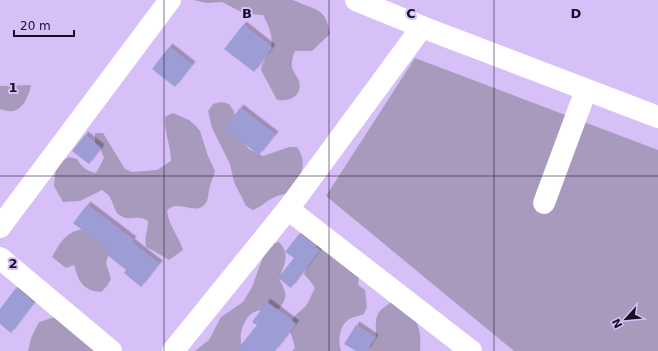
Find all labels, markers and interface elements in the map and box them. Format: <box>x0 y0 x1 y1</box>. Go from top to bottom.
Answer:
text: B <box>242 6 252 21</box>
text: C <box>406 6 416 21</box>
text: D <box>571 6 582 21</box>
scale bar <box>14 12 74 38</box>
text: 20 m <box>20 19 51 33</box>
text: 1 <box>8 80 18 95</box>
text: 2 <box>8 256 18 271</box>
north arrow <box>606 299 646 339</box>
text: N <box>610 316 625 330</box>

